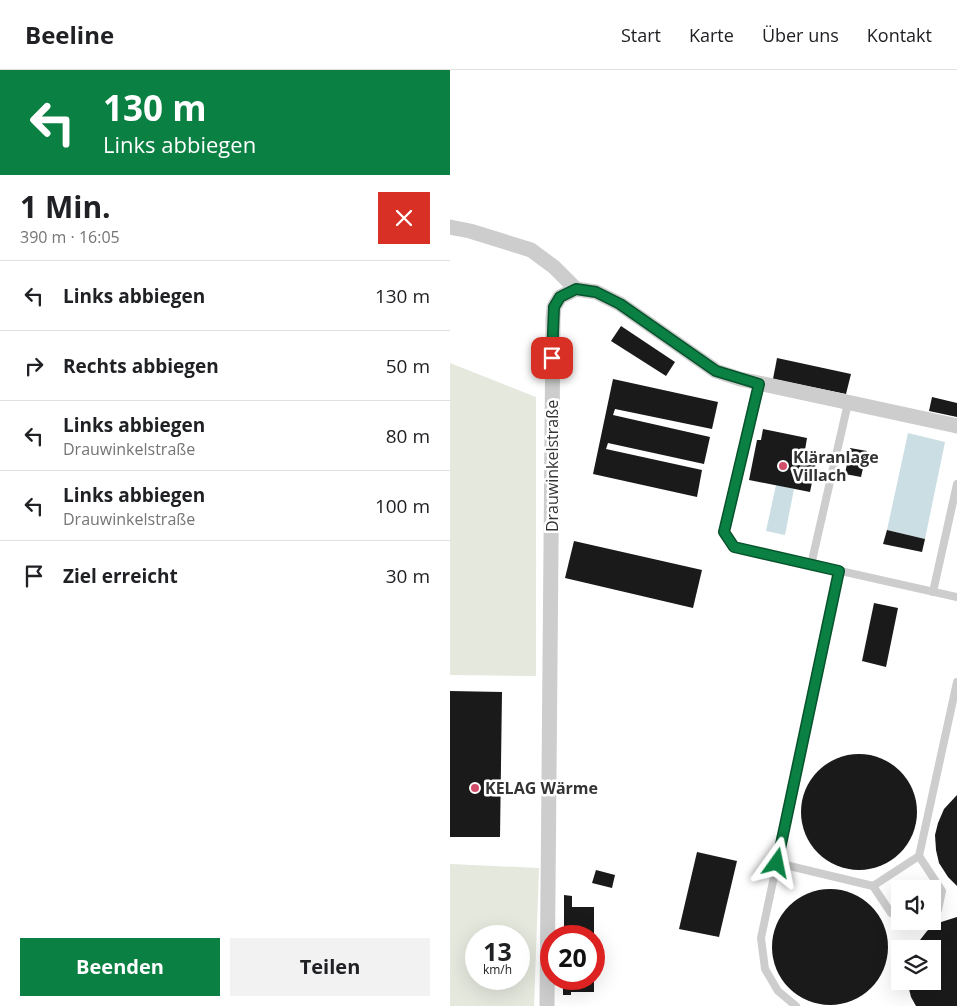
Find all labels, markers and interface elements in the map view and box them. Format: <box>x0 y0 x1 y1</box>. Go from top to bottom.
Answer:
text: Beeline <box>25 18 114 51</box>
text: Start <box>621 23 661 47</box>
text: Karte <box>689 23 734 47</box>
text: Über uns <box>762 23 839 47</box>
text: Kontakt <box>867 23 932 47</box>
text: 130 m <box>103 84 207 131</box>
icon: left <box>20 90 85 155</box>
text: Links abbiegen <box>103 129 256 159</box>
text: 1 Min. <box>20 186 111 227</box>
button: close <box>378 192 430 244</box>
text: 390 m · 16:05 <box>20 226 120 248</box>
icon: left <box>20 282 48 310</box>
text: Links abbiegen <box>63 283 205 309</box>
text: 130 m <box>375 283 430 309</box>
pin <box>531 337 573 379</box>
icon: arrive <box>538 344 566 372</box>
icon: right <box>20 352 48 380</box>
text: Rechts abbiegen <box>63 353 219 379</box>
text: 50 m <box>386 353 430 379</box>
street label: Drauwinkelstraße <box>541 400 563 532</box>
text: Links abbiegen <box>63 412 205 438</box>
icon: left <box>20 422 48 450</box>
text: 80 m <box>386 423 430 449</box>
text: Drauwinkelstraße <box>63 438 195 460</box>
place label: Kläranlage Villach <box>793 446 879 486</box>
marker: Kläranlage Villach <box>777 460 789 472</box>
text: Links abbiegen <box>63 482 205 508</box>
icon: left <box>20 492 48 520</box>
text: 100 m <box>375 493 430 519</box>
text: Drauwinkelstraße <box>63 508 195 530</box>
icon: arrive <box>20 562 48 590</box>
text: Ziel erreicht <box>63 563 178 589</box>
text: 30 m <box>386 563 430 589</box>
place label: KELAG Wärme <box>485 777 598 799</box>
marker: KELAG Wärme <box>469 782 481 794</box>
position arrow <box>750 836 802 888</box>
map controls <box>891 880 941 990</box>
button: sound <box>891 880 941 930</box>
speed limit sign: 20 <box>540 925 605 990</box>
text: 13 <box>483 934 512 968</box>
button: Beenden <box>20 938 220 996</box>
button: Teilen <box>230 938 430 996</box>
button: layers <box>891 940 941 990</box>
text: km/h <box>483 961 512 978</box>

